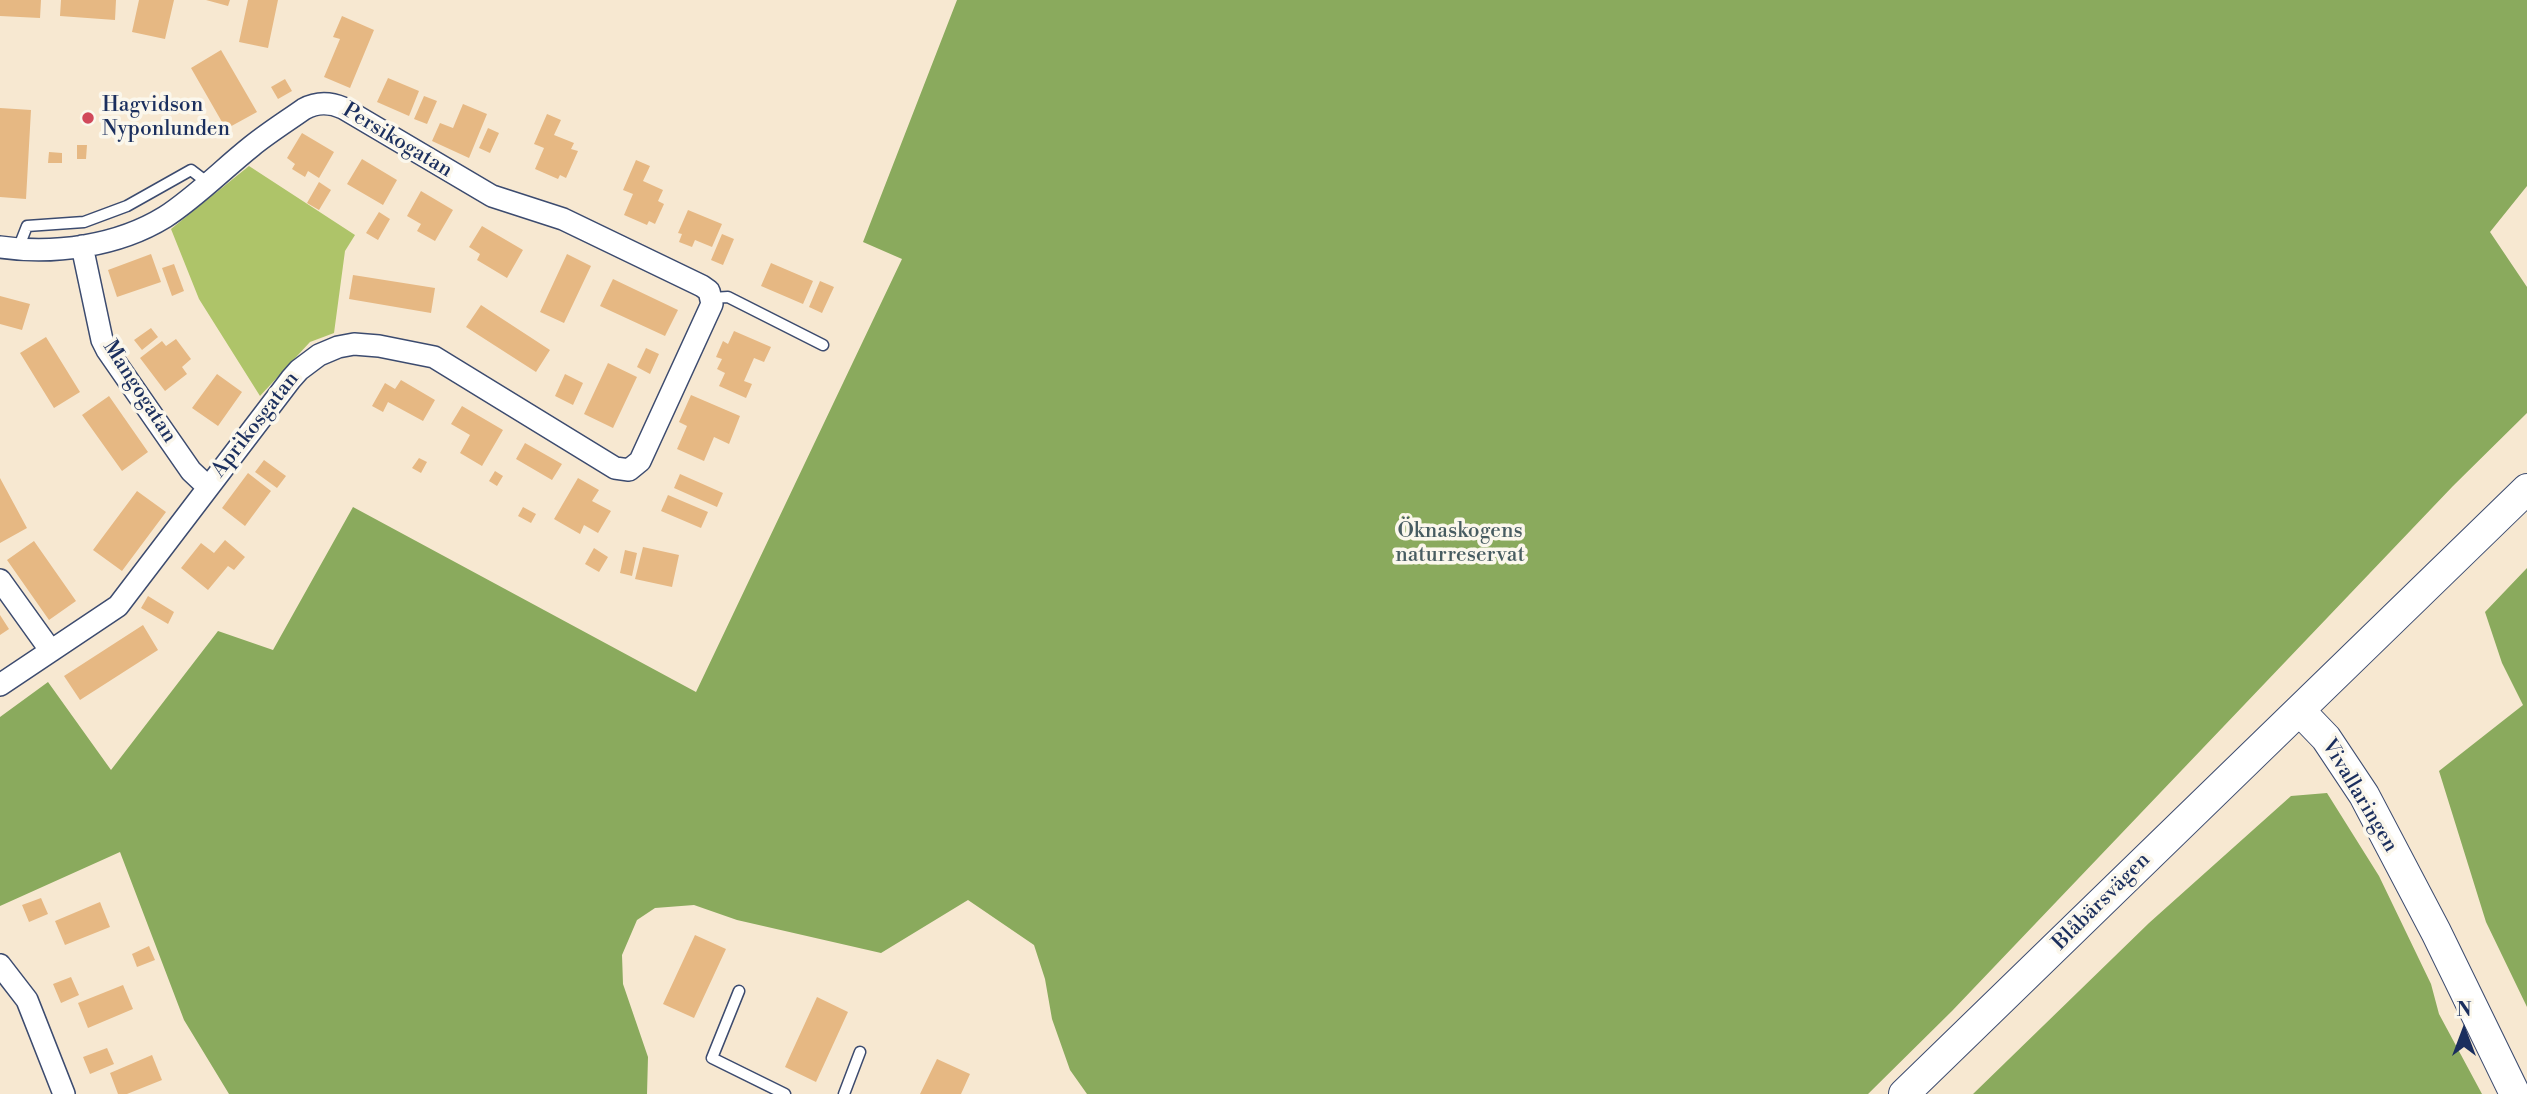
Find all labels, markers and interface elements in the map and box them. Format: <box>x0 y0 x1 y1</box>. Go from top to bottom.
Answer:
place label: Hagvidson Nyponlunden <box>102 93 230 143</box>
street label: Persikogatan <box>337 98 457 184</box>
marker: Hagvidson Nyponlunden <box>80 110 96 126</box>
street label: Mangogatan <box>97 336 181 448</box>
street label: Aprikosgatan <box>207 367 305 483</box>
park label: Öknaskogens naturreservat <box>1395 519 1525 569</box>
street label: Vivallaringen <box>2315 735 2403 857</box>
street label: Blåbärsvägen <box>2048 848 2156 956</box>
north arrow <box>2429 996 2499 1066</box>
text: N <box>2456 998 2472 1022</box>

